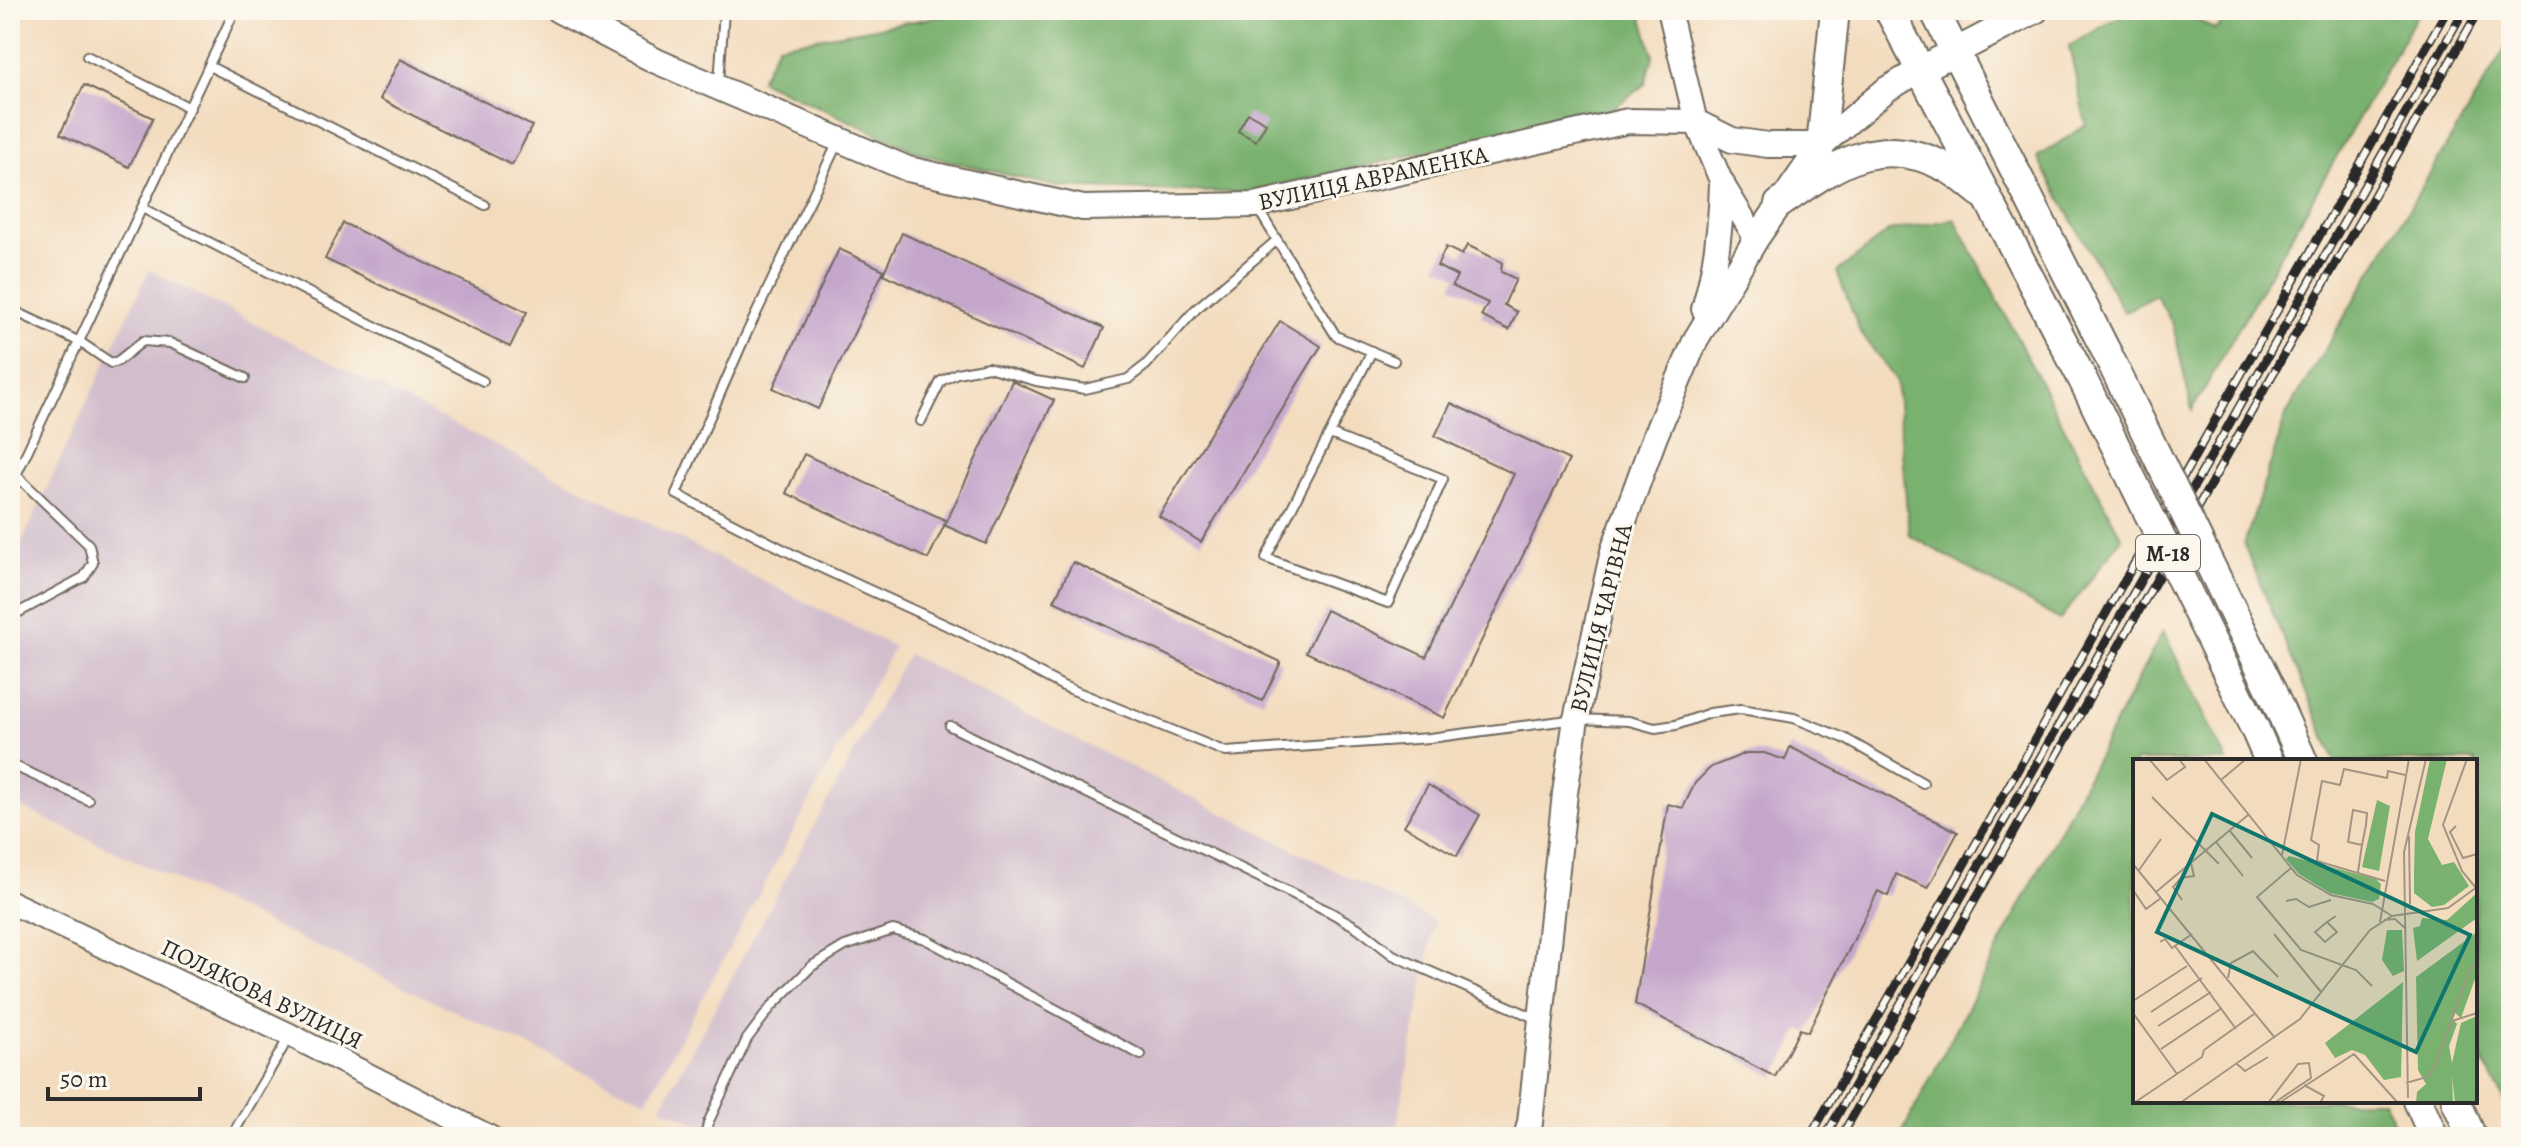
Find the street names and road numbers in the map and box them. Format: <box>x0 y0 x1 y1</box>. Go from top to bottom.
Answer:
street label: ВУЛИЦЯ АВРАМЕНКА <box>1255 138 1492 218</box>
street label: ВУЛИЦЯ ЧАРІВНА <box>1562 519 1640 716</box>
road number: М-18 <box>2136 535 2200 571</box>
street label: ПОЛЯКОВА ВУЛИЦЯ <box>156 931 368 1057</box>

